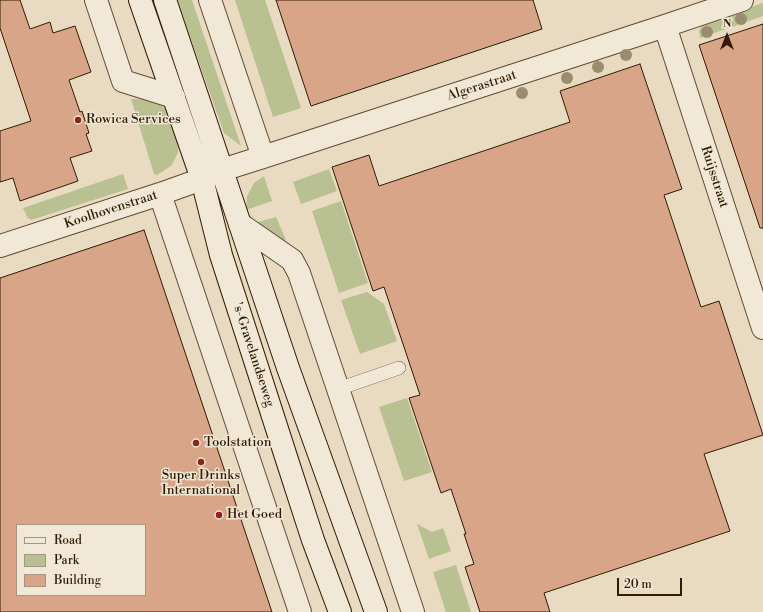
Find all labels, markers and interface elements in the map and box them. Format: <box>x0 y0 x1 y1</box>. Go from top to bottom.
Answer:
north arrow <box>707 16 747 56</box>
text: N <box>723 17 731 31</box>
street label: Algerastraat <box>445 67 519 105</box>
place label: Rowica Services <box>86 112 181 128</box>
marker: Rowica Services <box>73 115 83 125</box>
street label: Ruijsstraat <box>697 144 731 210</box>
street label: Koolhovenstraat <box>62 188 160 232</box>
street label: 's-Gravelandseweg <box>229 301 277 409</box>
place label: Toolstation <box>204 435 272 451</box>
marker: Toolstation <box>191 438 201 448</box>
marker: Super Drinks International <box>196 457 206 467</box>
place label: Super Drinks International <box>162 468 240 499</box>
place label: Het Goed <box>227 507 282 523</box>
marker: Het Goed <box>214 510 224 520</box>
legend <box>16 524 146 596</box>
text: Road <box>54 533 82 548</box>
text: Park <box>54 553 79 568</box>
scale bar <box>619 570 684 596</box>
text: Building <box>54 573 101 588</box>
text: 20 m <box>624 577 652 592</box>

